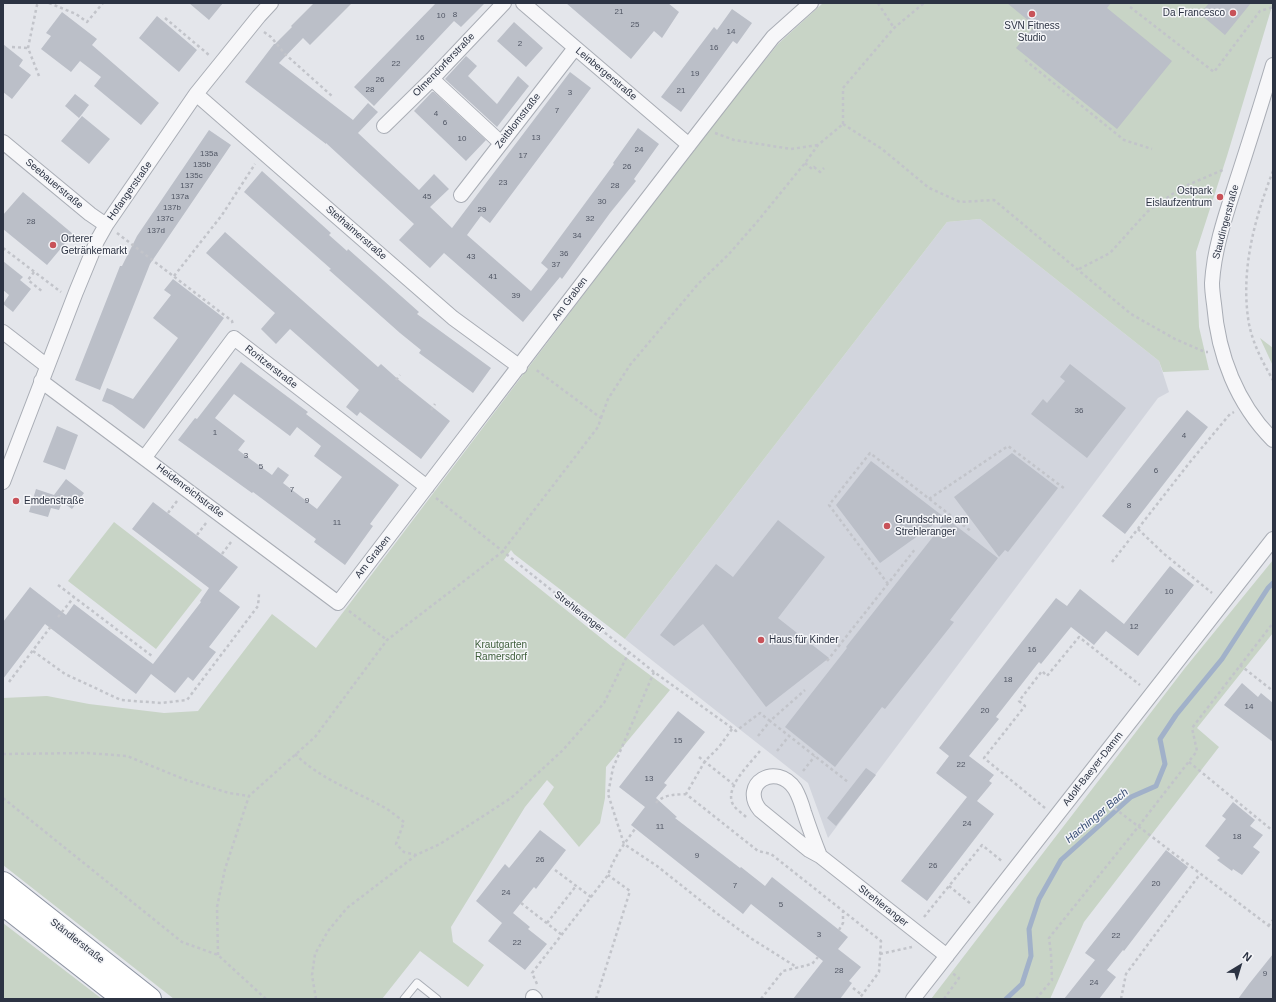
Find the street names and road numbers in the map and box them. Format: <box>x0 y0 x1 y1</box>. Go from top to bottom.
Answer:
street label: Olmendorferstraße <box>411 31 477 99</box>
street label: Leinbergerstraße <box>573 45 639 103</box>
street label: Zeitblomstraße <box>493 91 543 151</box>
street label: Seebauerstraße <box>23 156 85 212</box>
street label: Hofangerstraße <box>105 159 155 223</box>
street label: Staudingerstraße <box>1210 183 1242 261</box>
street label: Stethaimerstraße <box>323 203 389 263</box>
street label: Am Graben <box>550 275 590 323</box>
street label: Roritzerstraße <box>242 343 300 391</box>
street label: Heidenreichstraße <box>154 462 226 520</box>
street label: Am Graben <box>353 533 393 581</box>
street label: Strehleranger <box>551 589 607 635</box>
street label: Adolf-Baeyer-Damm <box>1060 730 1126 808</box>
street label: Strehleranger <box>855 883 911 929</box>
street label: Ständlerstraße <box>47 916 107 966</box>

